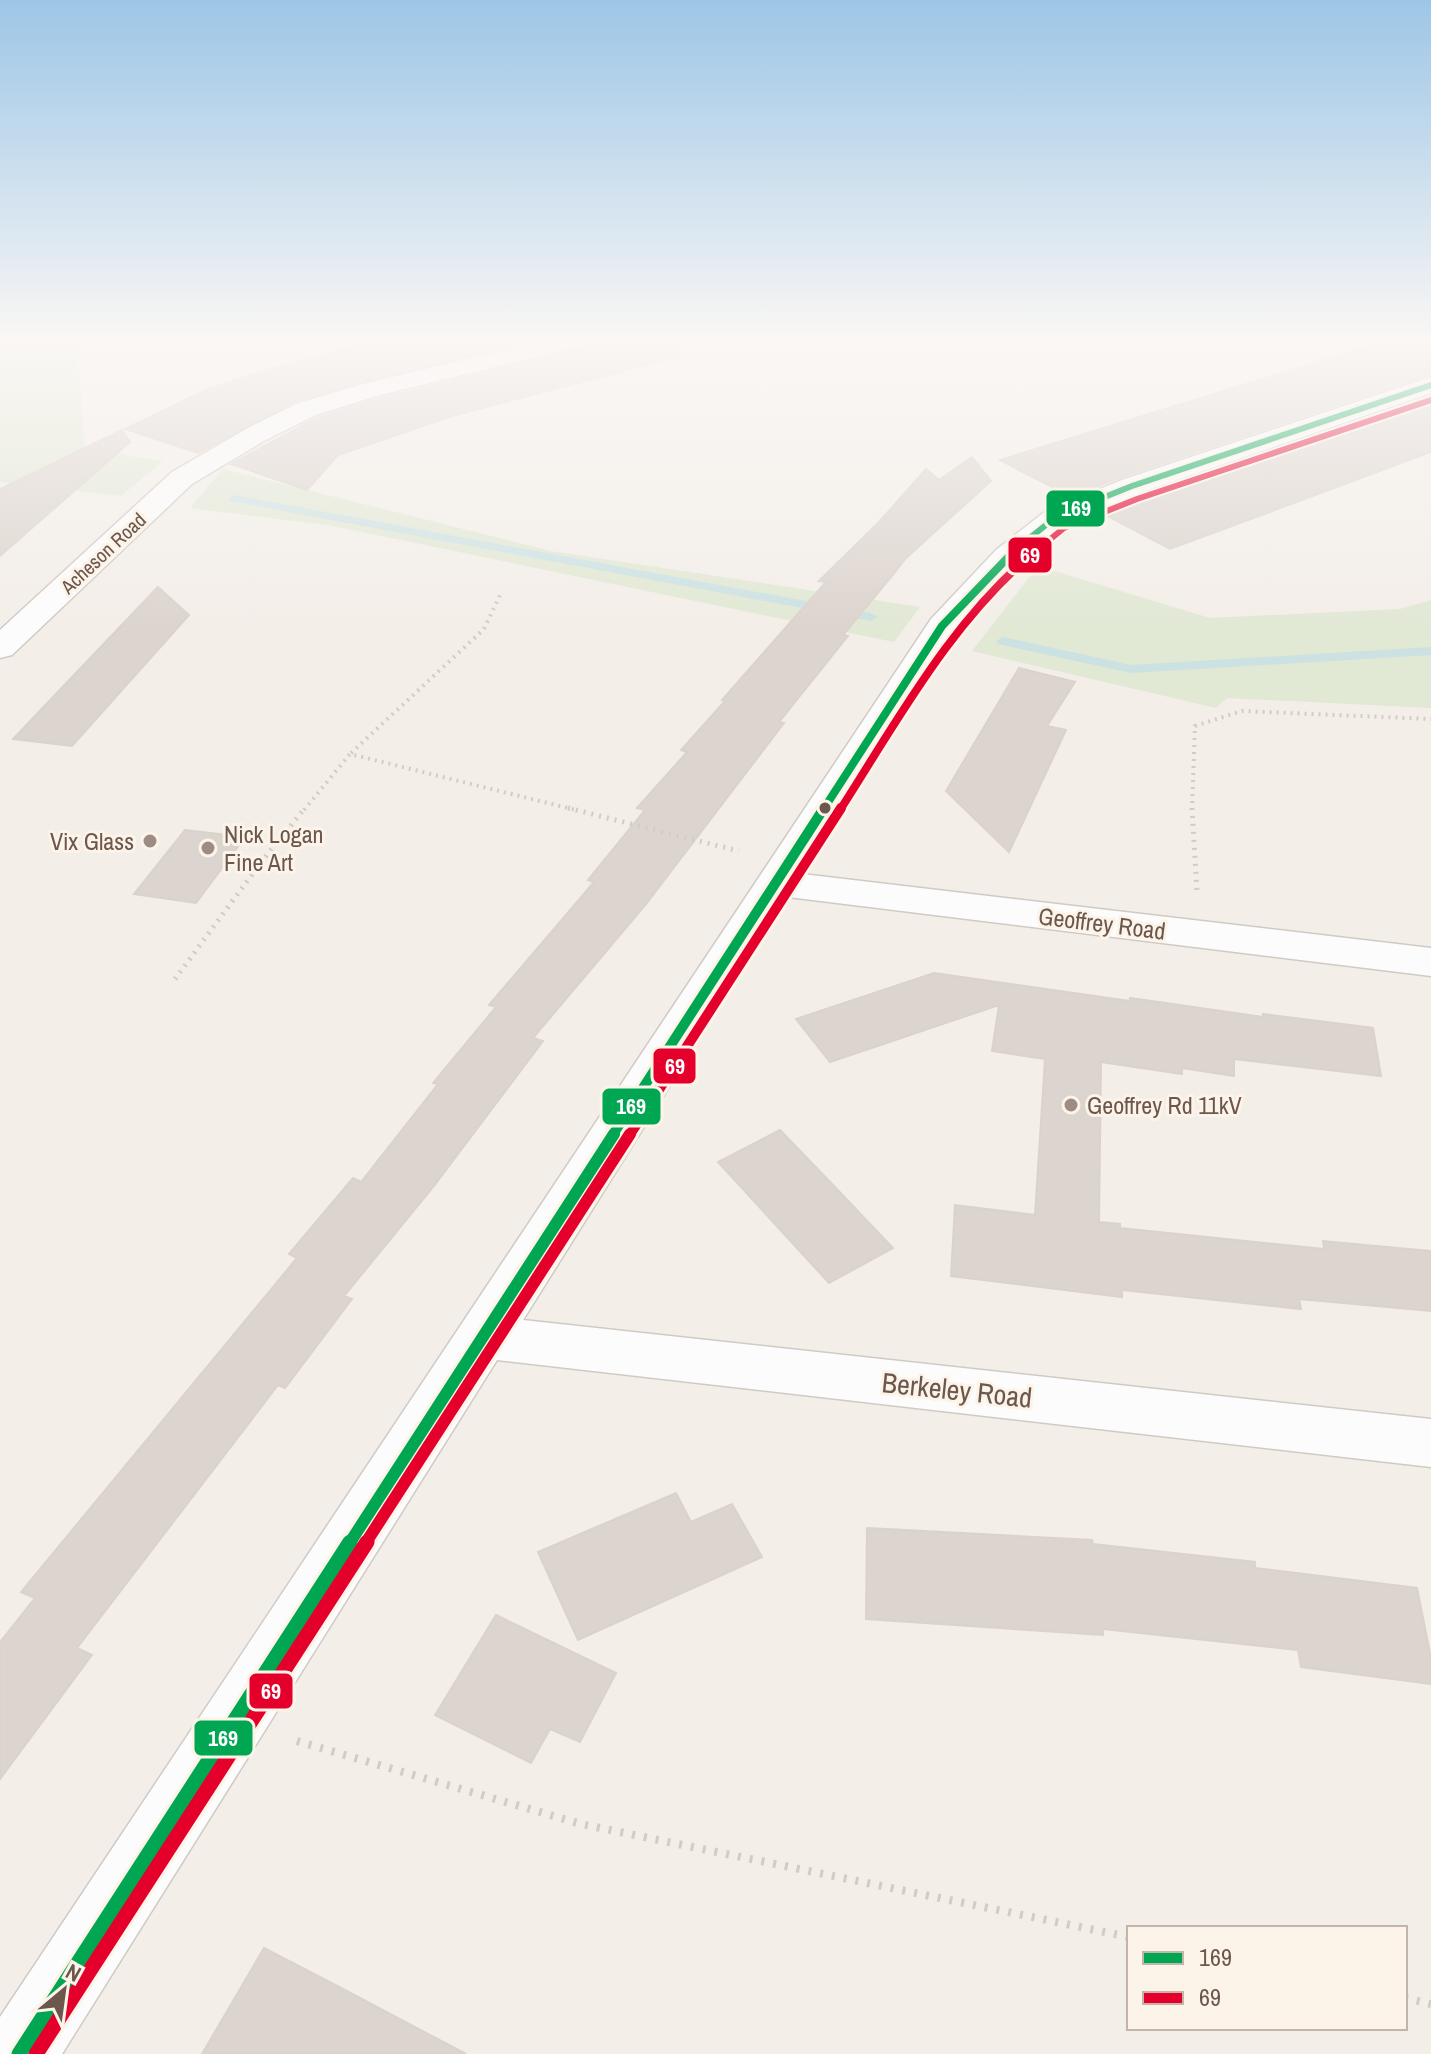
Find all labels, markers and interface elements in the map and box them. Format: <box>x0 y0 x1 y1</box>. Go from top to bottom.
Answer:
line badge: 169 <box>1045 489 1106 528</box>
text: 169 <box>1061 493 1091 523</box>
street label: Acheson Road <box>54 506 152 600</box>
line badge: 69 <box>1007 536 1053 574</box>
text: 69 <box>1020 540 1040 570</box>
unlabelled marker <box>817 800 833 816</box>
place label: Nick Logan Fine Art <box>224 818 324 878</box>
place label: Vix Glass <box>50 825 134 857</box>
marker: Vix Glass <box>141 832 159 850</box>
marker: Nick Logan Fine Art <box>199 839 217 857</box>
street label: Geoffrey Road <box>1037 899 1167 947</box>
line badge: 69 <box>652 1047 697 1085</box>
text: 69 <box>665 1051 685 1081</box>
line badge: 169 <box>601 1087 662 1126</box>
place label: Geoffrey Rd 11kV <box>1087 1089 1242 1121</box>
text: 169 <box>616 1091 646 1121</box>
marker: Geoffrey Rd 11kV <box>1062 1096 1080 1114</box>
street label: Berkeley Road <box>880 1363 1034 1417</box>
line badge: 69 <box>248 1672 294 1710</box>
text: 69 <box>261 1676 281 1706</box>
line badge: 169 <box>193 1719 254 1757</box>
text: 169 <box>208 1723 238 1753</box>
legend <box>1127 1926 1407 2030</box>
text: 169 <box>1199 1941 1232 1973</box>
north arrow <box>24 1950 104 2030</box>
text: N <box>61 1956 87 1989</box>
text: 69 <box>1199 1981 1221 2013</box>

